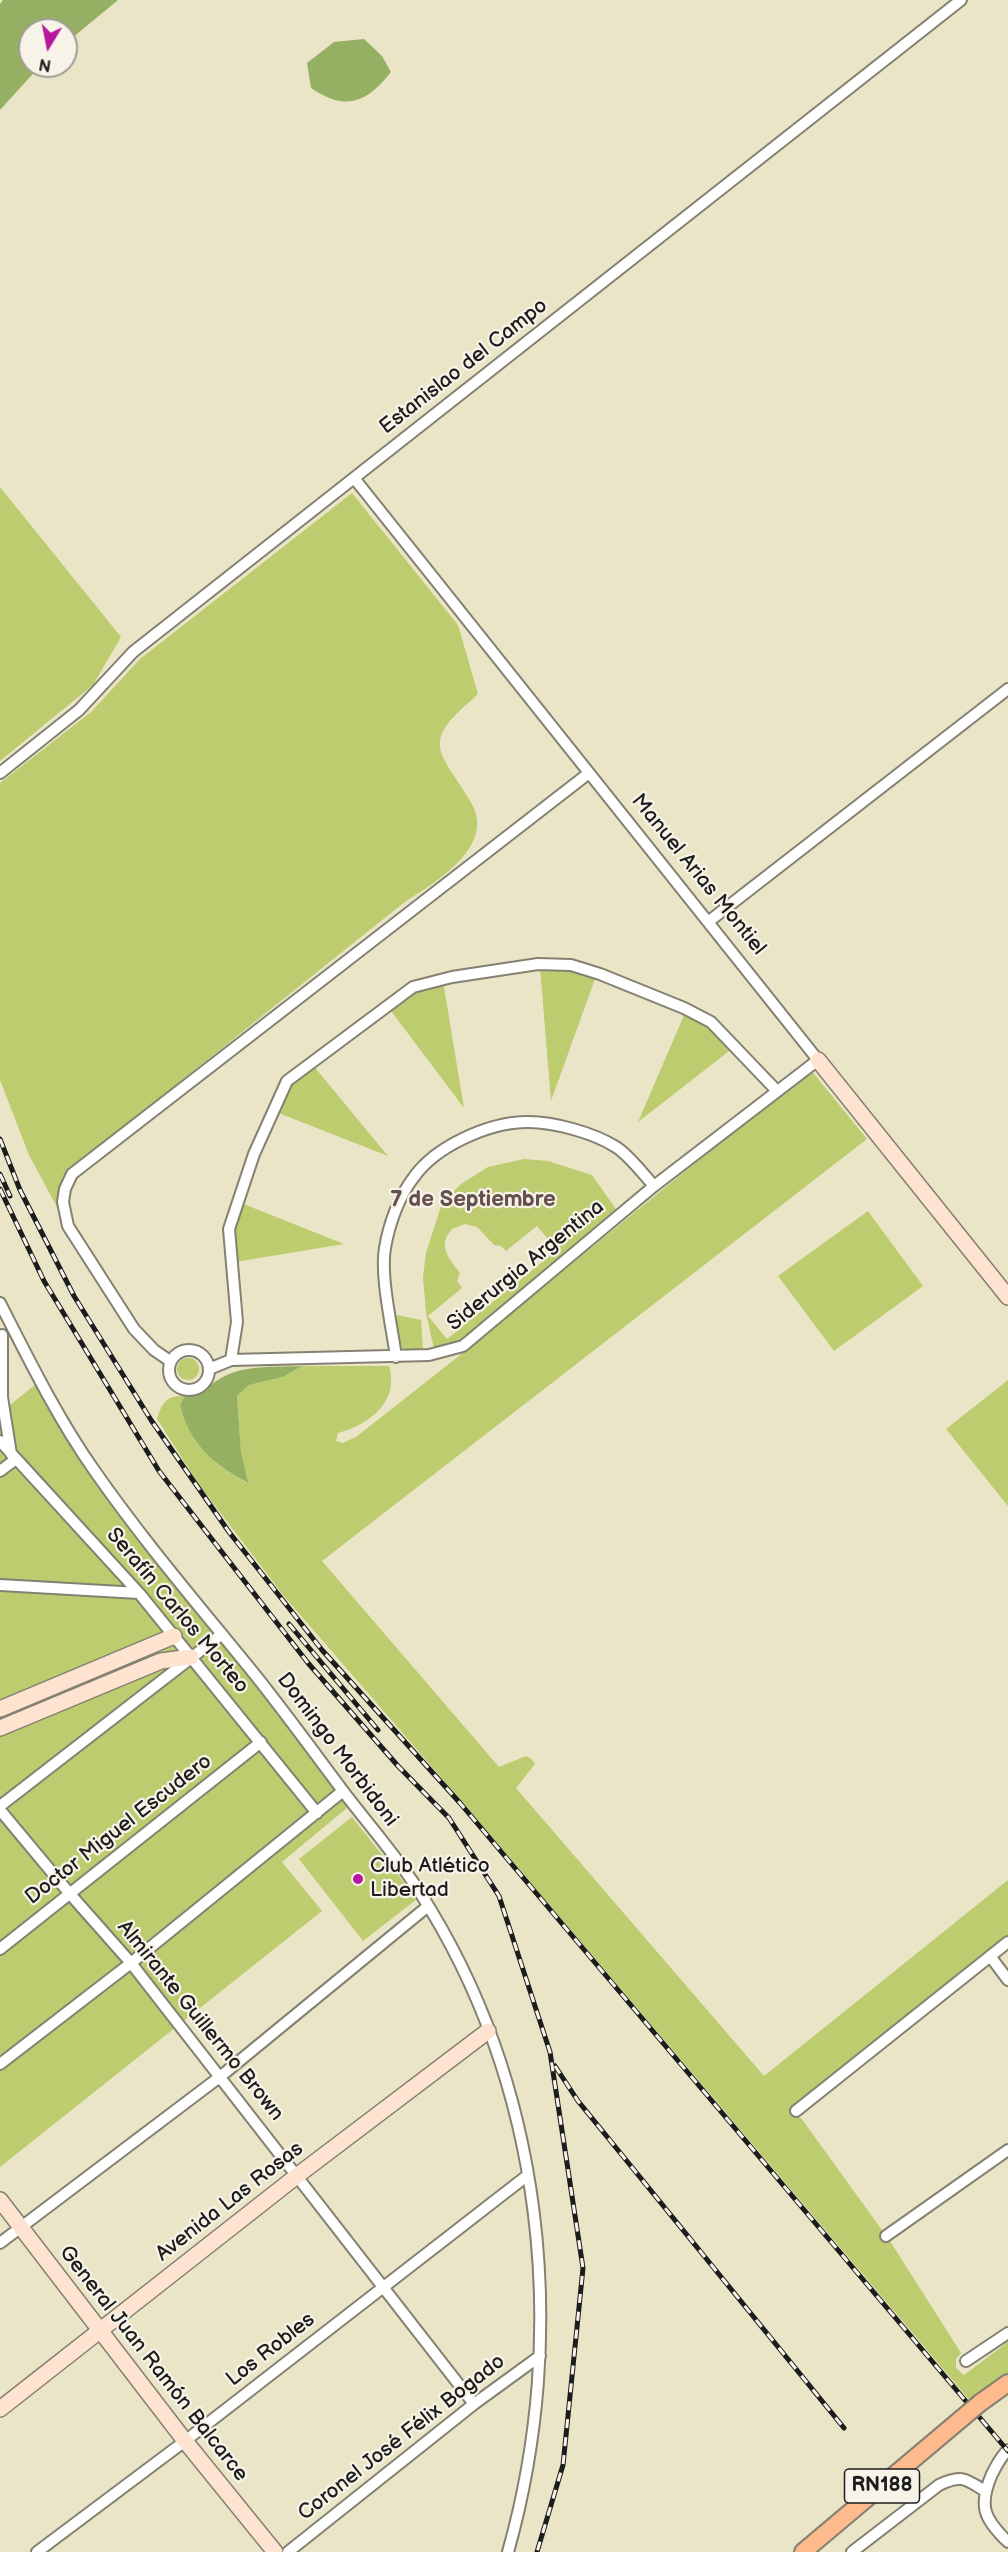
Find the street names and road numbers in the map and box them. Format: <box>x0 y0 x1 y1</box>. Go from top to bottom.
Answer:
street label: Estanislao del Campo <box>375 294 553 440</box>
street label: Manuel Arias Montiel <box>625 789 771 961</box>
street label: Siderurgia Argentina <box>442 1195 610 1337</box>
street label: Serafín Carlos Morteo <box>100 1523 254 1699</box>
street label: Domingo Morbidoni <box>271 1668 403 1832</box>
street label: Doctor Miguel Escudero <box>21 1749 217 1911</box>
street label: Almirante Guillermo Brown <box>111 1916 289 2126</box>
street label: Avenida Las Rosas <box>151 2137 309 2267</box>
street label: General Juan Ramón Balcarce <box>53 2241 253 2487</box>
street label: Los Robles <box>222 2308 320 2392</box>
street label: Coronel José Félix Bogado <box>293 2349 511 2527</box>
road number: RN188 <box>844 2469 920 2503</box>

